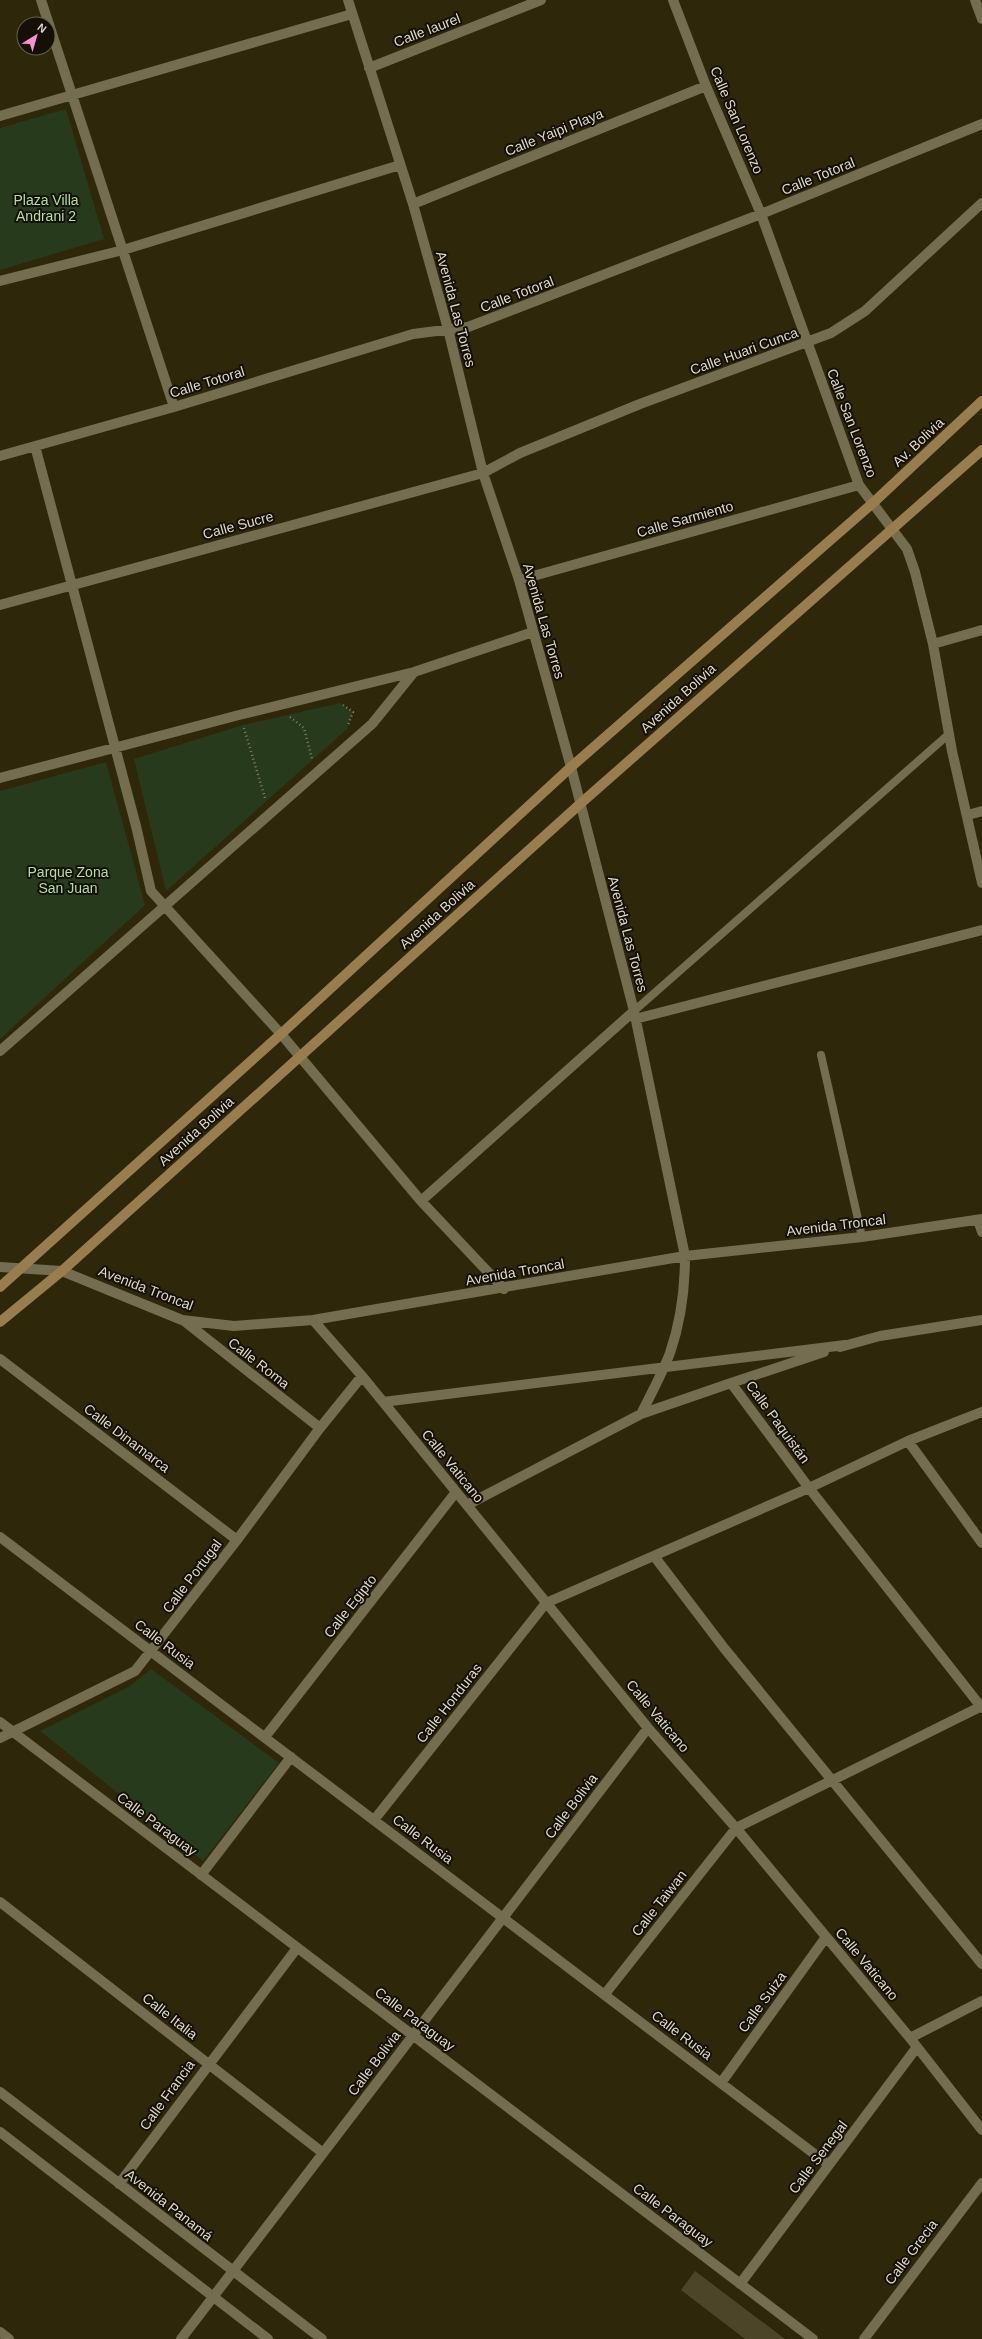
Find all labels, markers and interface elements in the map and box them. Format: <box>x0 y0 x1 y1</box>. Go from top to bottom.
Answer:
street label: Calle laurel <box>391 10 463 50</box>
north arrow <box>16 16 56 56</box>
text: N <box>35 21 49 35</box>
street label: Calle San Lorenzo <box>707 64 767 176</box>
street label: Calle Yaipi Playa <box>503 105 606 159</box>
street label: Calle Totoral <box>779 154 857 198</box>
park label: Plaza Villa Andrani 2 <box>13 192 79 224</box>
street label: Avenida Las Torres <box>433 249 479 369</box>
street label: Calle Totoral <box>478 273 556 315</box>
street label: Calle Huari Cunca <box>688 324 800 378</box>
street label: Calle Totoral <box>168 363 246 401</box>
street label: Calle San Lorenzo <box>824 366 880 480</box>
street label: Av. Bolivia <box>889 414 947 470</box>
street label: Calle Sarmiento <box>635 498 735 540</box>
street label: Calle Sucre <box>201 508 275 542</box>
street label: Avenida Las Torres <box>520 561 568 681</box>
street label: Avenida Bolivia <box>637 660 719 736</box>
park label: Parque Zona San Juan <box>28 864 109 896</box>
street label: Avenida Las Torres <box>605 874 651 994</box>
street label: Avenida Bolivia <box>396 876 478 952</box>
street label: Avenida Bolivia <box>155 1093 237 1169</box>
street label: Avenida Troncal <box>785 1211 887 1239</box>
street label: Avenida Troncal <box>464 1255 566 1289</box>
street label: Avenida Troncal <box>96 1263 196 1313</box>
street label: Calle Roma <box>225 1334 293 1392</box>
street label: Calle Paquistán <box>743 1378 813 1466</box>
street label: Calle Dinamarca <box>81 1400 173 1476</box>
street label: Calle Vaticano <box>419 1426 487 1506</box>
street label: Calle Portugal <box>159 1536 225 1616</box>
street label: Calle Egipto <box>320 1571 380 1641</box>
street label: Calle Rusia <box>132 1616 199 1672</box>
street label: Calle Honduras <box>413 1660 485 1746</box>
street label: Calle Vaticano <box>623 1677 693 1755</box>
street label: Calle Bolivia <box>541 1770 601 1842</box>
street label: Calle Paraguay <box>114 1789 200 1859</box>
street label: Calle Rusia <box>390 1811 457 1867</box>
street label: Calle Taiwan <box>628 1867 690 1939</box>
street label: Calle Vaticano <box>832 1925 902 2003</box>
street label: Calle Suiza <box>735 1968 789 2035</box>
street label: Calle Paraguay <box>372 1984 458 2054</box>
street label: Calle Italia <box>139 1990 201 2043</box>
street label: Calle Rusia <box>649 2007 716 2063</box>
street label: Calle Bolivia <box>344 2027 404 2099</box>
street label: Calle Francia <box>136 2057 198 2133</box>
street label: Calle Senegal <box>785 2117 851 2197</box>
street label: Avenida Panamá <box>122 2166 216 2244</box>
street label: Calle Paraguay <box>630 2180 716 2250</box>
street label: Calle Grecia <box>881 2216 941 2288</box>

